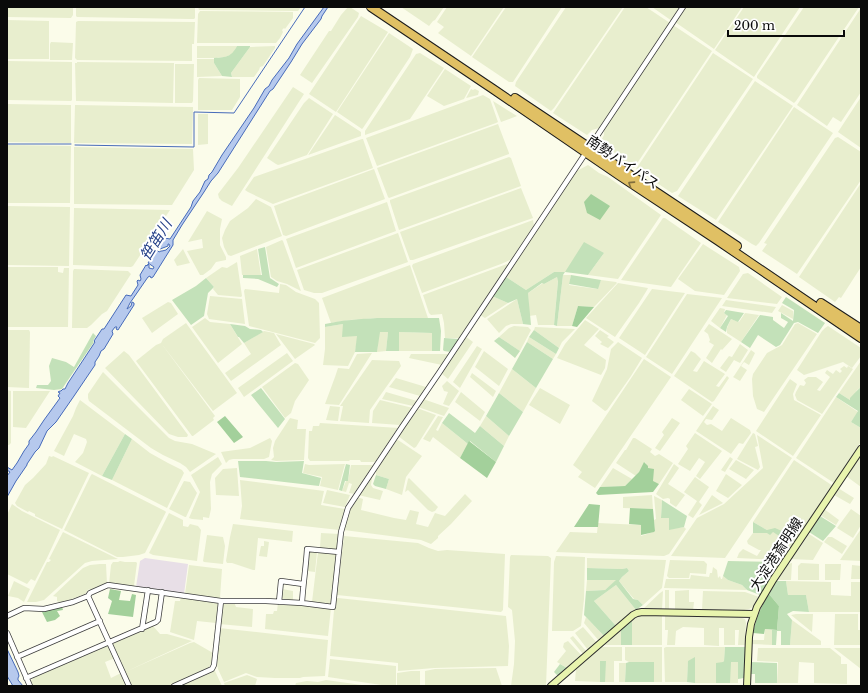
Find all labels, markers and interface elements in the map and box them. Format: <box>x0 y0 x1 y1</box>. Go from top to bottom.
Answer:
scale bar <box>728 12 844 38</box>
text: 200 m <box>734 18 775 33</box>
street label: 南勢バイパス <box>583 131 663 193</box>
one-way arrow <box>628 181 635 189</box>
water label: 笹笛川 <box>136 214 177 264</box>
street label: 大淀港斎明線 <box>746 514 806 594</box>

